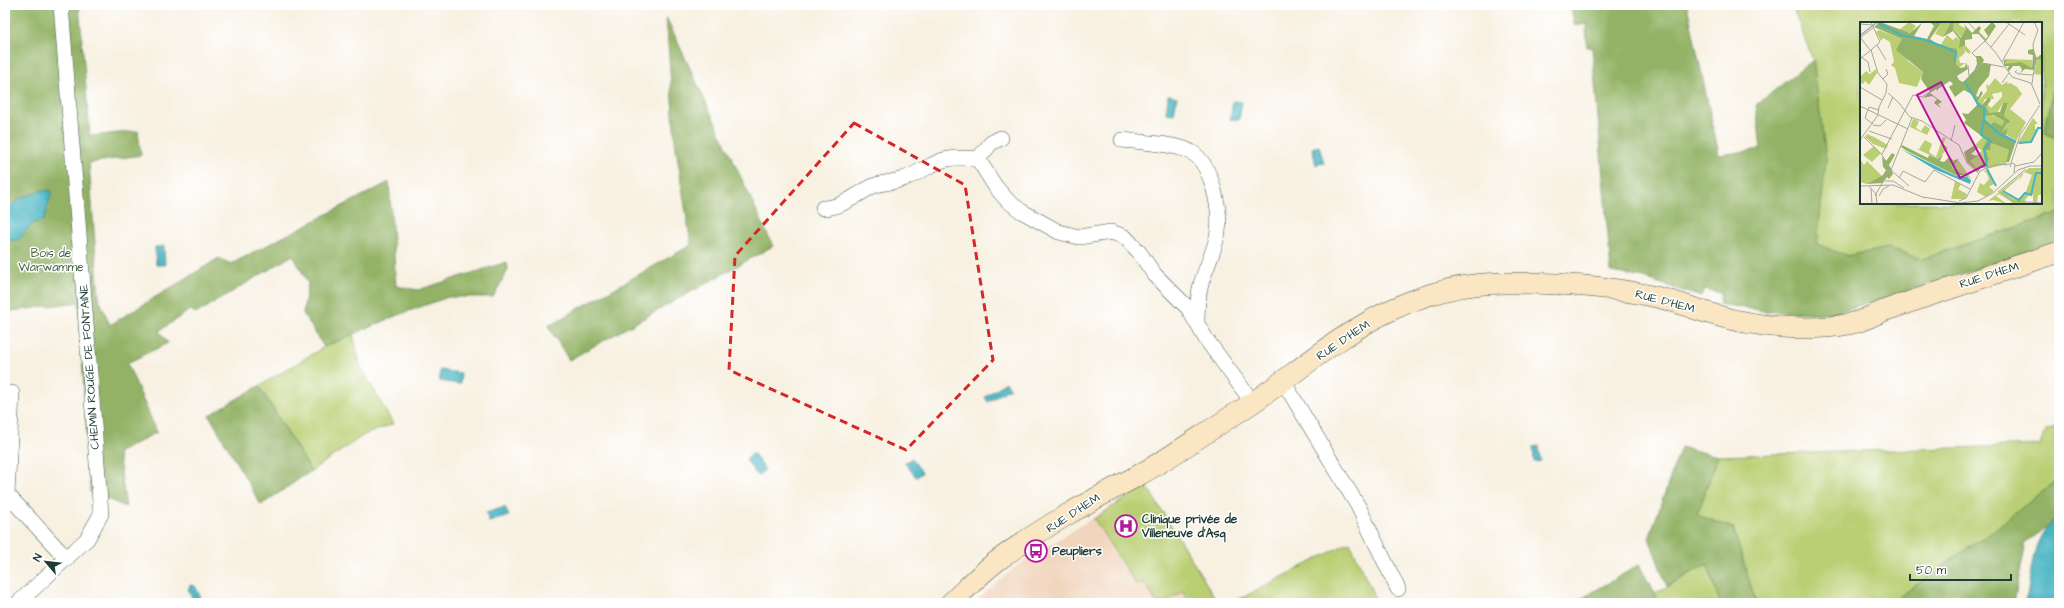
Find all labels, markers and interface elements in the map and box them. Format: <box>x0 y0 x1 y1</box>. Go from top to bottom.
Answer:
inset map <box>1860 22 2042 204</box>
park label: Bois de Warwamme <box>19 245 84 276</box>
street label: RUE D'HEM <box>1957 258 2021 293</box>
street label: CHEMIN ROUGE DE FONTAINE <box>75 284 104 450</box>
street label: RUE D'HEM <box>1633 285 1697 318</box>
street label: RUE D'HEM <box>1313 316 1373 365</box>
street label: RUE D'HEM <box>1043 490 1104 537</box>
place label: Clinique privée de Villeneuve d'Asq <box>1141 511 1238 543</box>
hospital icon: Clinique privée de Villeneuve d'Asq <box>1113 513 1139 539</box>
bus stop icon: Peupliers <box>1023 538 1049 564</box>
north arrow <box>26 542 66 582</box>
place label: Peupliers <box>1052 543 1102 561</box>
text: N <box>29 551 46 564</box>
scale bar <box>1910 556 2011 582</box>
text: 50 m <box>1916 562 1947 579</box>

